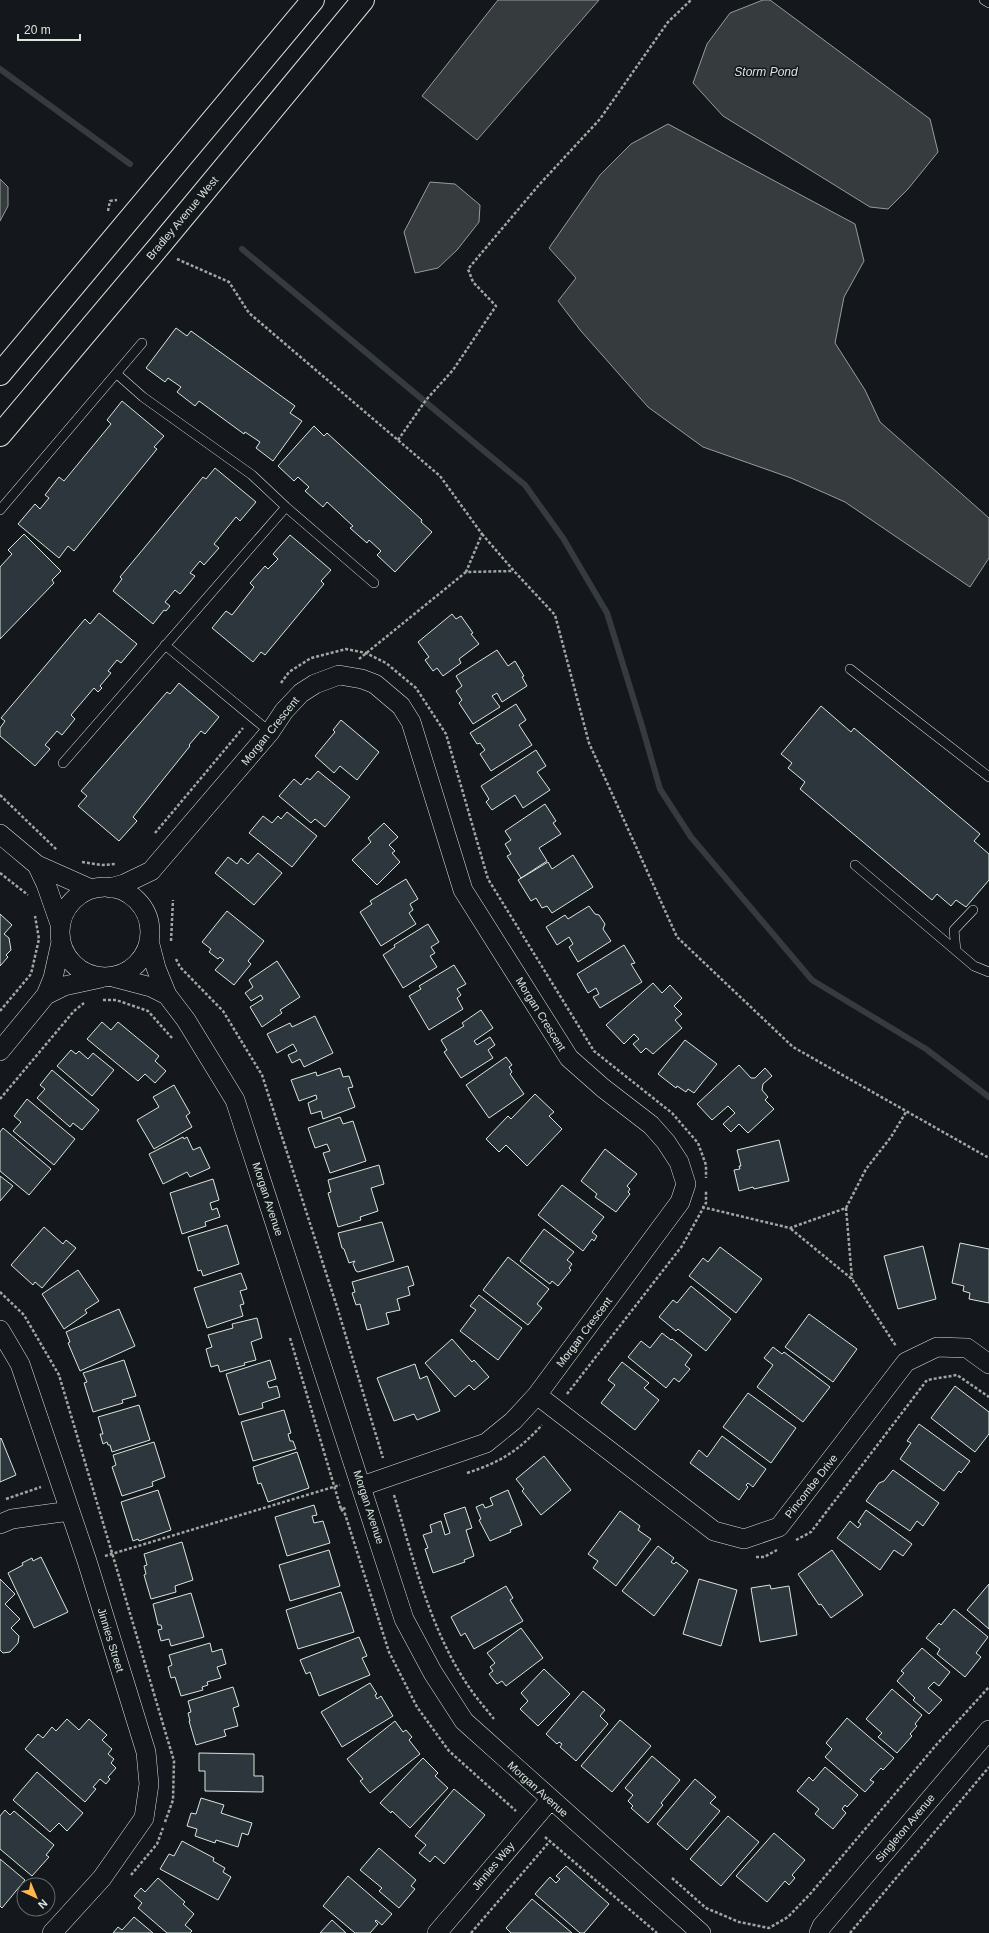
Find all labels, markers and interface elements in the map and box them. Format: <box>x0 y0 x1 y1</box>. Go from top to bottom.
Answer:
scale bar <box>18 16 80 42</box>
text: 20 m <box>24 23 51 37</box>
water label: Storm Pond <box>734 65 798 79</box>
street label: Bradley Avenue West <box>144 174 220 262</box>
street label: Morgan Crescent <box>239 694 301 768</box>
street label: Morgan Crescent <box>514 975 568 1053</box>
street label: Morgan Avenue <box>250 1161 286 1237</box>
street label: Morgan Crescent <box>554 1295 614 1369</box>
street label: Pincombe Drive <box>782 1452 840 1520</box>
street label: Morgan Avenue <box>351 1469 387 1545</box>
street label: Jinnies Street <box>96 1606 126 1674</box>
street label: Morgan Avenue <box>505 1759 571 1819</box>
street label: Singleton Avenue <box>873 1791 937 1865</box>
street label: Jinnies Way <box>469 1839 517 1892</box>
north arrow <box>16 1877 56 1917</box>
text: N <box>36 1897 50 1911</box>

